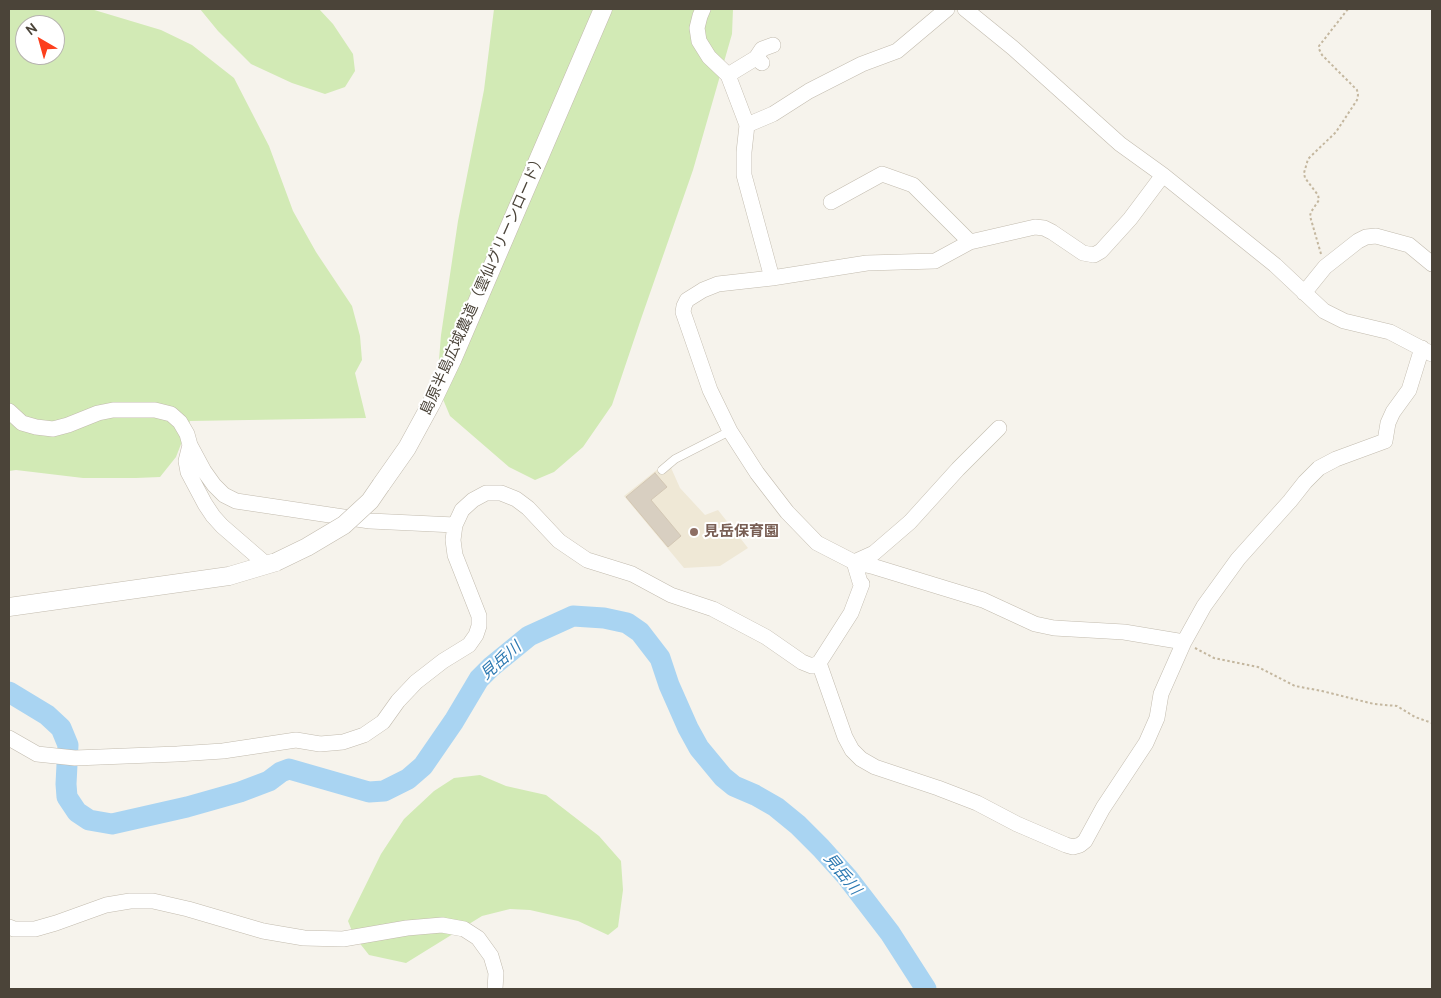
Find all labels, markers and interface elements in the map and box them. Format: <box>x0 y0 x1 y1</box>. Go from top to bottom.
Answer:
north arrow <box>15 15 65 65</box>
text: N <box>22 19 41 39</box>
street label: 島原半島広域農道（雲仙グリーンロード） <box>417 150 549 418</box>
place label: 見岳保育園 <box>704 523 779 541</box>
marker: 見岳保育園 <box>688 526 700 538</box>
water label: 見岳川 <box>477 638 525 684</box>
water label: 見岳川 <box>819 849 865 899</box>

